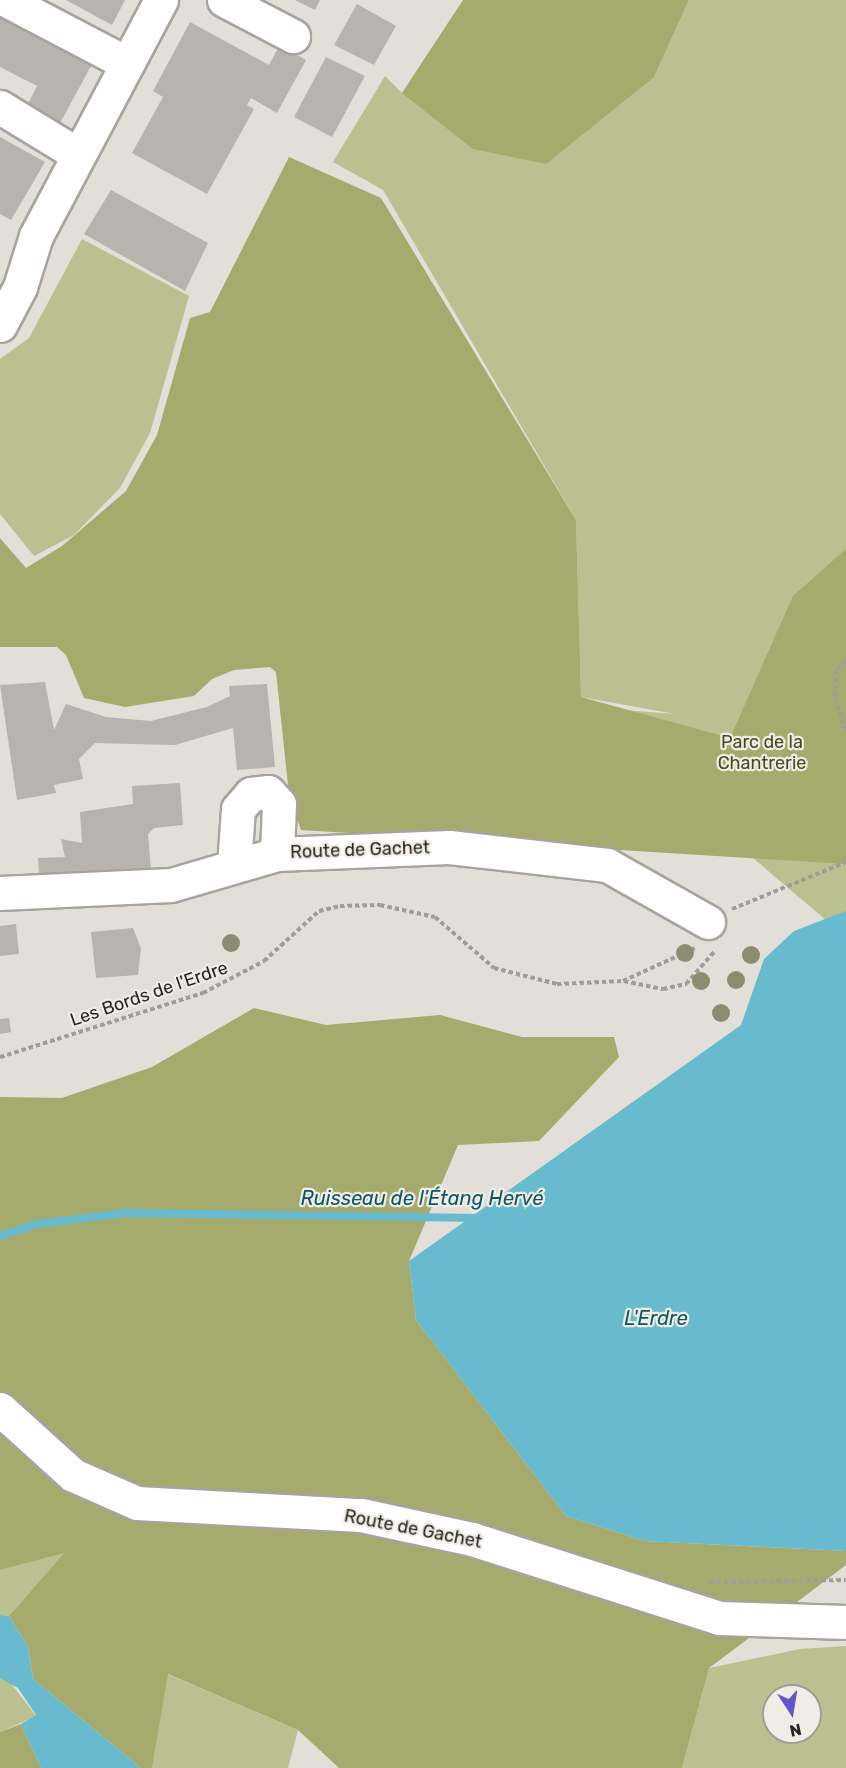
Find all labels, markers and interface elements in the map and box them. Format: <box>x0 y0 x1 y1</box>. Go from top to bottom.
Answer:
park label: Parc de la Chantrerie <box>718 732 806 774</box>
street label: Route de Gachet <box>290 837 430 863</box>
street label: Les Bords de l'Erdre <box>67 957 231 1031</box>
water label: Ruisseau de l'Étang Hervé <box>301 1186 543 1210</box>
water label: L'Erdre <box>624 1306 688 1330</box>
street label: Route de Gachet <box>342 1505 484 1553</box>
north arrow <box>762 1684 822 1744</box>
text: N <box>788 1720 803 1741</box>

